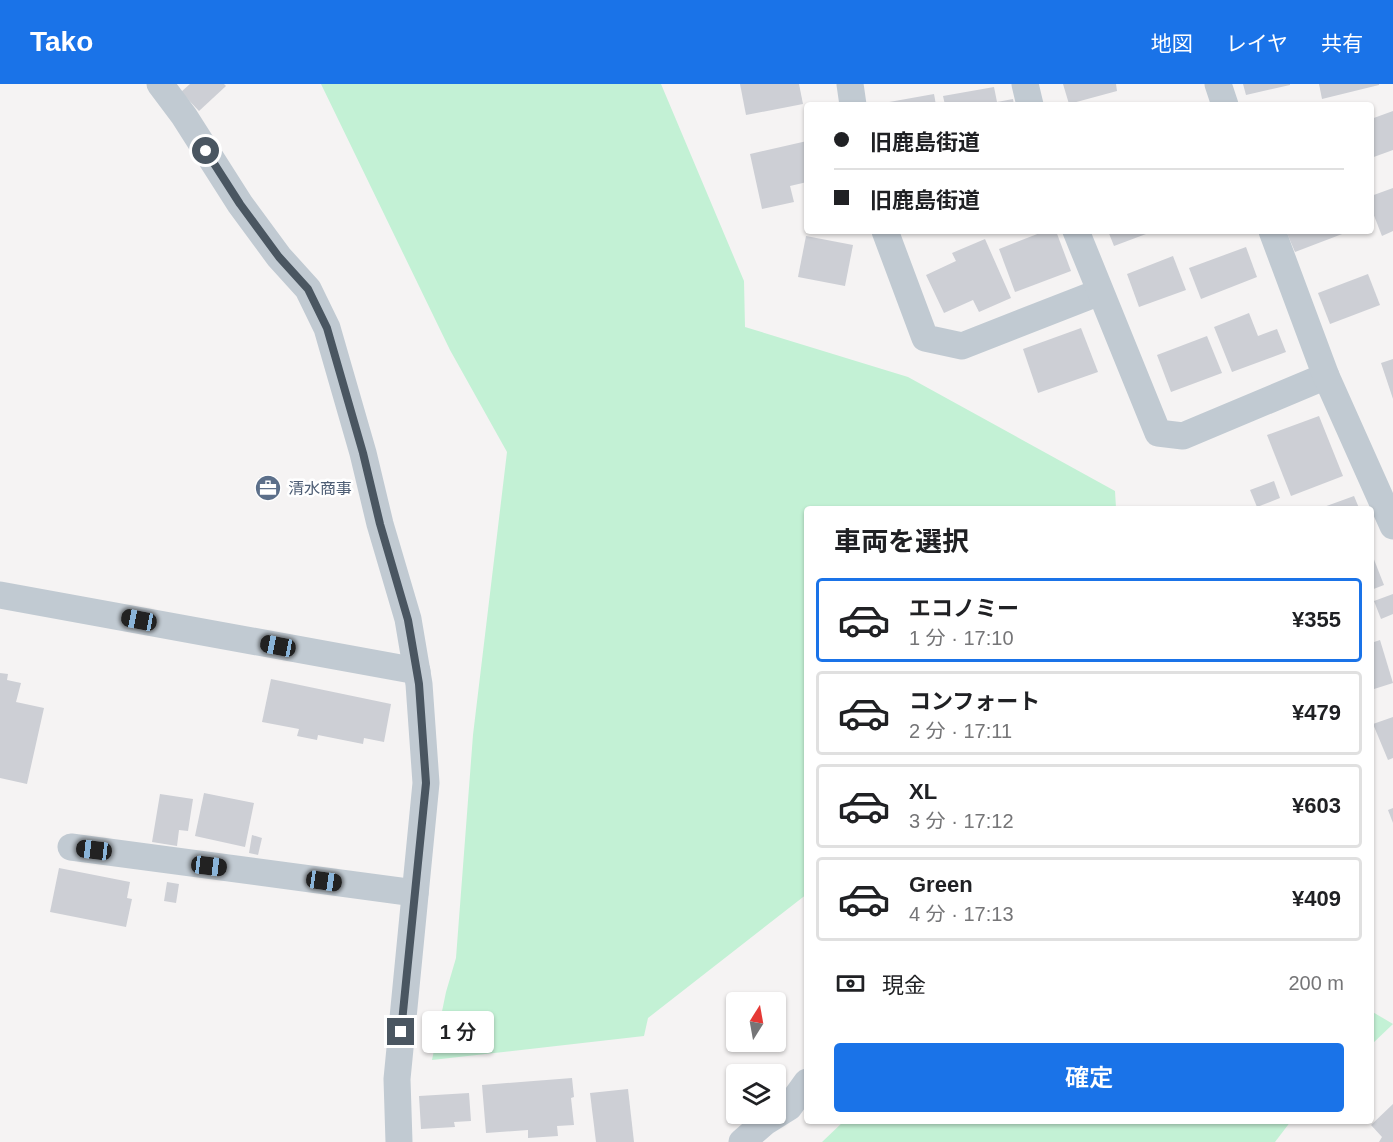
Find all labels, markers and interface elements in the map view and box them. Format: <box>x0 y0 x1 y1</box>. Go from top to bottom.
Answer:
text: Tako <box>30 26 93 57</box>
text: 地図 <box>1151 32 1193 55</box>
text: レイヤ <box>1226 32 1288 55</box>
text: 共有 <box>1321 32 1363 55</box>
text: 旧鹿島街道 <box>870 130 980 155</box>
route start <box>192 137 219 164</box>
text: 旧鹿島街道 <box>870 188 980 213</box>
office icon: 清水商事 <box>253 473 283 503</box>
place label: 清水商事 <box>288 480 352 497</box>
text: 車両を選択 <box>834 527 969 557</box>
icon: car <box>837 593 891 647</box>
text: エコノミー <box>909 596 1019 621</box>
text: ¥355 <box>1292 607 1341 632</box>
car <box>120 608 158 632</box>
text: 1 分 · 17:10 <box>909 627 1014 649</box>
car <box>259 634 297 658</box>
icon: car <box>837 686 891 740</box>
text: コンフォート <box>909 689 1040 714</box>
text: ¥479 <box>1292 700 1341 725</box>
text: 2 分 · 17:11 <box>909 720 1012 742</box>
icon: car <box>837 779 891 833</box>
text: XL <box>909 779 937 804</box>
text: ¥603 <box>1292 793 1341 818</box>
text: 3 分 · 17:12 <box>909 810 1014 832</box>
car <box>75 839 113 861</box>
car <box>190 855 228 877</box>
car <box>305 870 343 892</box>
icon: car <box>837 872 891 926</box>
text: Green <box>909 872 973 897</box>
text: ¥409 <box>1292 886 1341 911</box>
text: 4 分 · 17:13 <box>909 903 1014 925</box>
icon: cash <box>834 967 867 1000</box>
text: 200 m <box>1288 972 1344 994</box>
text: 現金 <box>882 973 926 998</box>
north arrow <box>726 992 786 1052</box>
map controls <box>726 992 786 1124</box>
callout: 1 分 <box>422 1011 494 1053</box>
route end <box>387 1018 414 1045</box>
text: 1 分 <box>440 1021 476 1043</box>
button: 確定 <box>834 1043 1344 1112</box>
button: layers <box>726 1064 786 1124</box>

